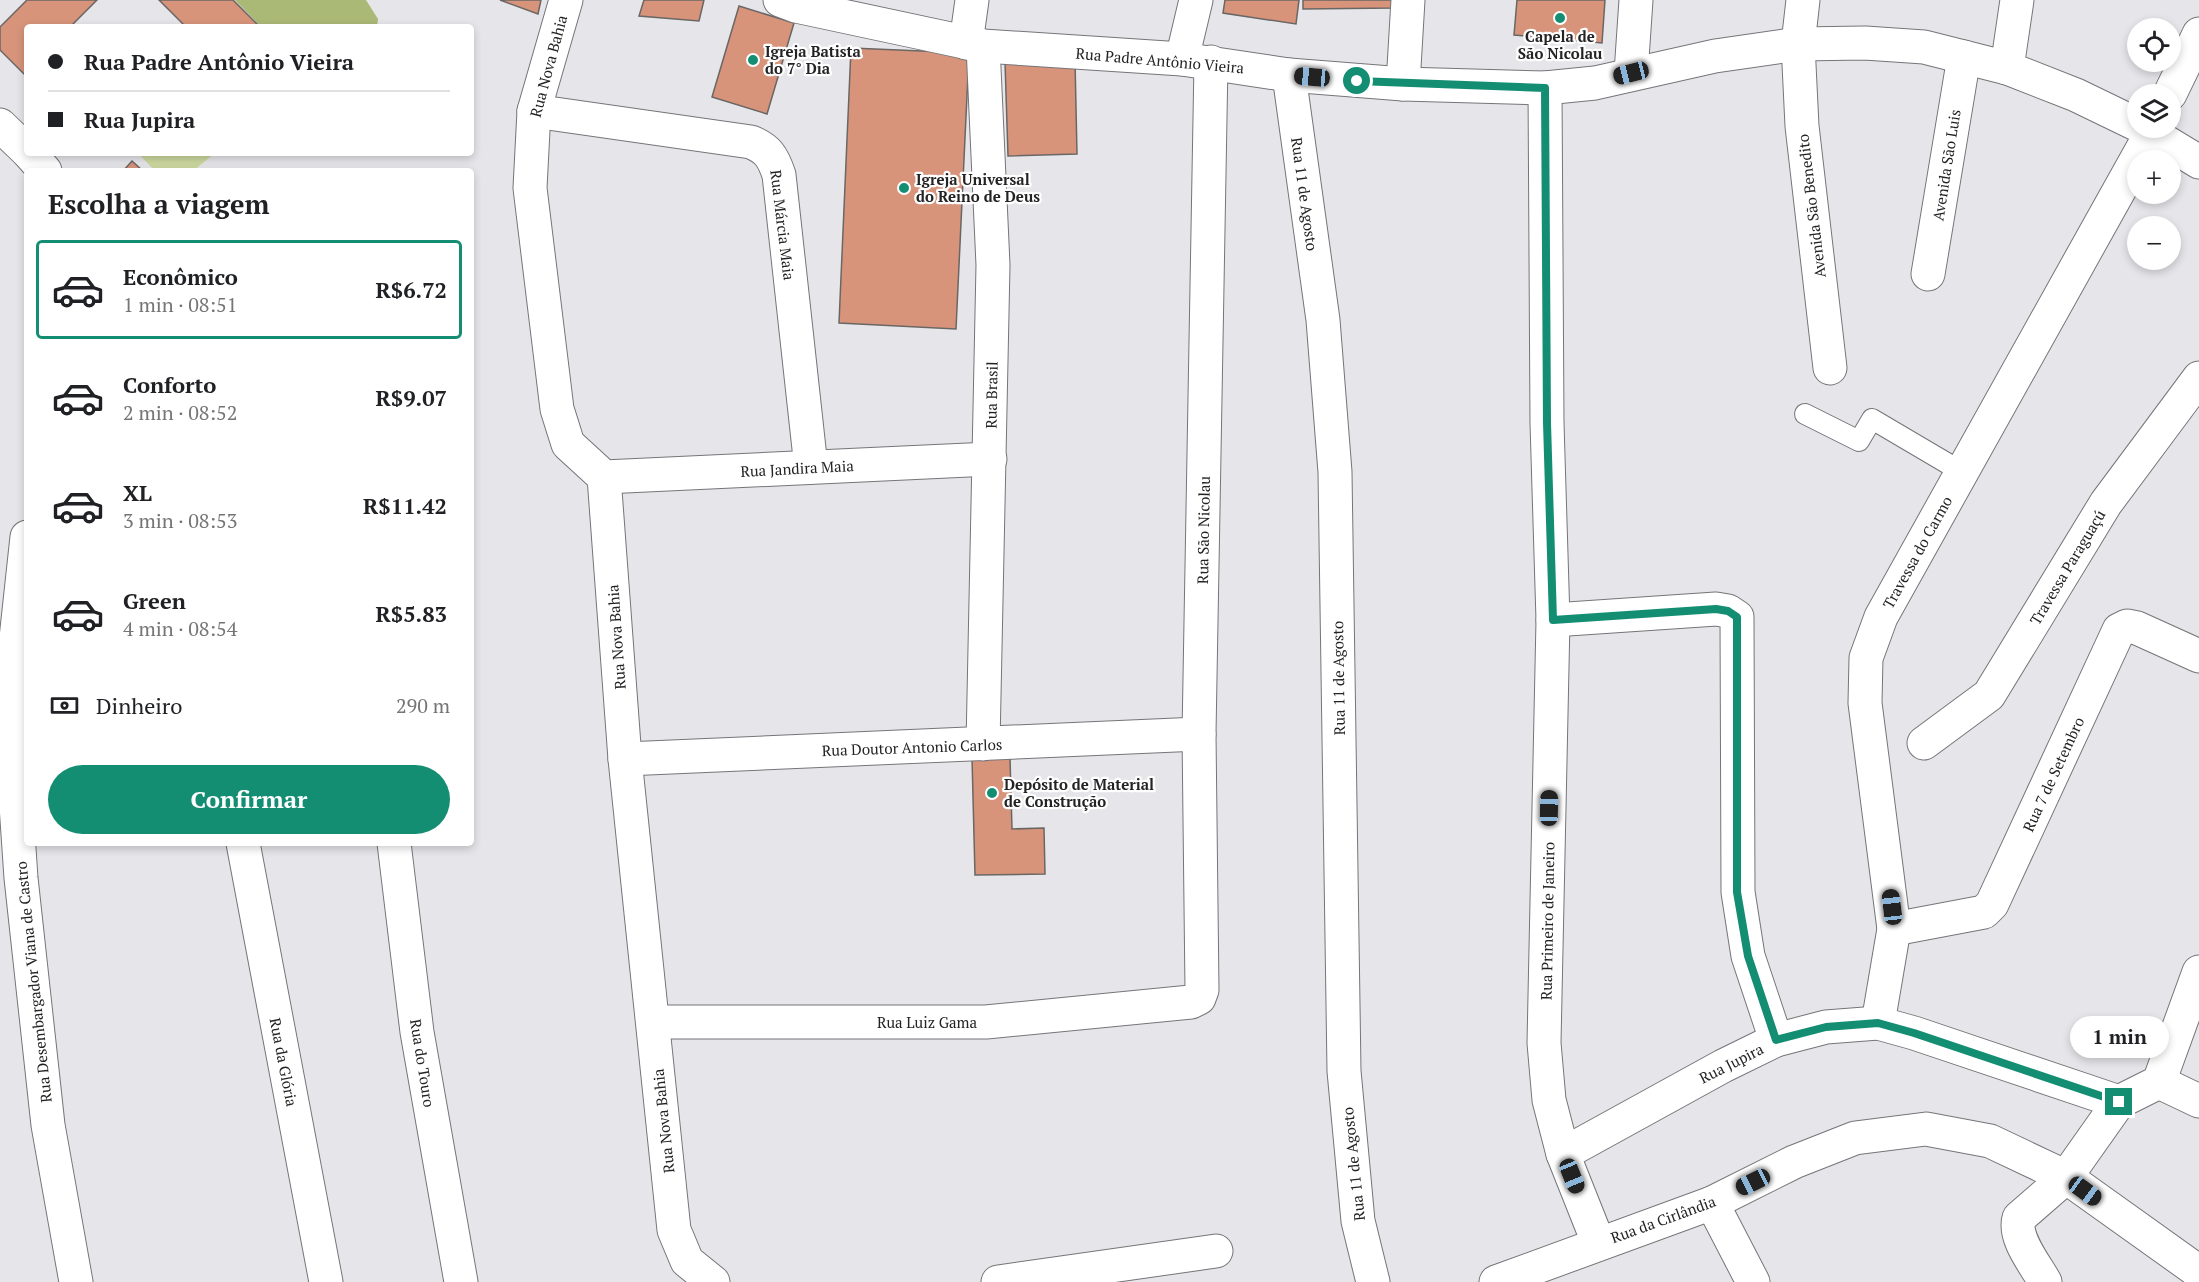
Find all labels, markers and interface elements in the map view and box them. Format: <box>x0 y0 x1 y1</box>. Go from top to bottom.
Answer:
marker: Capela de São Nicolau <box>1553 11 1567 25</box>
street label: Rua Nova Bahia <box>525 12 571 119</box>
map controls <box>2127 18 2181 270</box>
button: locate <box>2127 18 2181 72</box>
place label: Capela de São Nicolau <box>1518 26 1603 63</box>
place label: Igreja Batista do 7° Dia <box>765 41 862 78</box>
street label: Rua Padre Antônio Vieira <box>1075 43 1245 77</box>
text: Rua Padre Antônio Vieira <box>84 47 354 76</box>
marker: Igreja Batista do 7° Dia <box>746 53 760 67</box>
car <box>1611 60 1651 86</box>
car <box>1293 66 1331 88</box>
route start <box>1343 67 1370 94</box>
button: layers <box>2127 84 2181 138</box>
text: Rua Jupira <box>84 105 195 134</box>
street label: Avenida São Luis <box>1927 108 1965 222</box>
street label: Avenida São Benedito <box>1792 133 1830 279</box>
street label: Rua 11 de Agosto <box>1287 136 1323 252</box>
button: + <box>2127 150 2181 204</box>
street label: Rua Márcia Maia <box>766 169 800 282</box>
place label: Igreja Universal do Reino de Deus <box>916 169 1040 206</box>
marker: Igreja Universal do Reino de Deus <box>897 181 911 195</box>
text: Escolha a viagem <box>48 186 269 222</box>
button: − <box>2127 216 2181 270</box>
text: Econômico <box>123 262 238 291</box>
icon: car <box>51 263 105 317</box>
text: R$6.72 <box>375 275 447 304</box>
text: 1 min · 08:51 <box>123 291 237 318</box>
street label: Rua Brasil <box>980 361 1002 429</box>
text: Conforto <box>123 370 216 399</box>
icon: car <box>51 371 105 425</box>
text: R$9.07 <box>375 383 447 412</box>
text: 2 min · 08:52 <box>123 399 237 426</box>
street label: Rua Jandira Maia <box>740 455 855 481</box>
street label: Rua São Nicolau <box>1192 475 1214 584</box>
text: XL <box>123 478 152 507</box>
icon: car <box>51 479 105 533</box>
text: R$11.42 <box>363 491 447 520</box>
street label: Travessa do Carmo <box>1878 492 1956 612</box>
street label: Travessa Paraguaçú <box>2025 505 2109 628</box>
text: 3 min · 08:53 <box>123 507 237 534</box>
street label: Rua Nova Bahia <box>602 584 630 690</box>
text: Green <box>123 586 186 615</box>
icon: car <box>51 587 105 641</box>
text: R$5.83 <box>375 599 447 628</box>
text: 4 min · 08:54 <box>123 615 237 642</box>
street label: Rua 11 de Agosto <box>1327 621 1349 735</box>
icon: cash <box>48 689 81 722</box>
text: Dinheiro <box>96 691 182 720</box>
text: 290 m <box>396 692 450 719</box>
street label: Rua 7 de Setembro <box>2018 713 2088 835</box>
street label: Rua Doutor Antonio Carlos <box>821 734 1003 760</box>
button: Confirmar <box>48 765 450 834</box>
place label: Depósito de Material de Construção <box>1004 774 1154 811</box>
marker: Depósito de Material de Construção <box>985 786 999 800</box>
car <box>1540 790 1558 826</box>
street label: Rua Primeiro de Janeiro <box>1536 842 1558 1000</box>
street label: Rua Desembargador Viana de Castro <box>10 860 56 1104</box>
car <box>1881 888 1903 926</box>
street label: Rua Luiz Gama <box>877 1012 977 1032</box>
callout: 1 min <box>2070 1015 2168 1057</box>
street label: Rua da Glória <box>266 1016 302 1108</box>
street label: Rua do Touro <box>406 1018 440 1108</box>
text: 1 min <box>2092 1023 2147 1050</box>
street label: Rua Jupira <box>1696 1038 1767 1088</box>
street label: Rua Nova Bahia <box>648 1067 678 1174</box>
route end <box>2105 1088 2132 1115</box>
street label: Rua 11 de Agosto <box>1337 1106 1369 1222</box>
car <box>1557 1156 1587 1196</box>
car <box>1733 1166 1773 1198</box>
car <box>2065 1173 2105 1209</box>
street label: Rua da Cirlândia <box>1608 1191 1719 1247</box>

